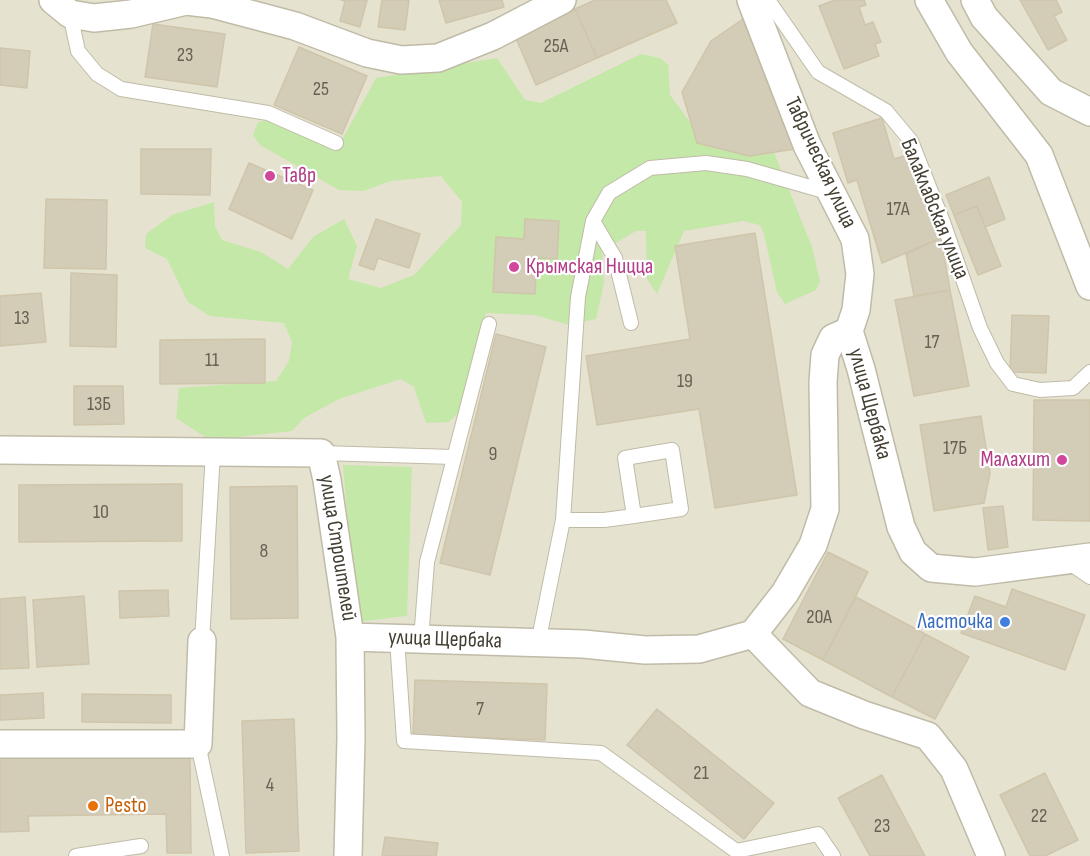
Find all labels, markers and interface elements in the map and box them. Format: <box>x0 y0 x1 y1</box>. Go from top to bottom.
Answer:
house number: 25А <box>544 35 568 59</box>
house number: 23 <box>177 44 193 68</box>
house number: 25 <box>313 78 329 102</box>
street label: Таврическая улица <box>778 93 862 233</box>
street label: Балаклавская улица <box>894 135 974 283</box>
place label: Тавр <box>282 163 316 189</box>
marker: Тавр <box>263 169 277 183</box>
house number: 17А <box>886 198 910 222</box>
place label: Крымская Ницца <box>526 254 653 280</box>
marker: Крымская Ницца <box>507 260 521 274</box>
house number: 13 <box>14 307 30 331</box>
house number: 17 <box>925 331 939 355</box>
street label: улица Щербака <box>842 346 896 462</box>
house number: 11 <box>205 349 219 373</box>
house number: 19 <box>677 370 693 394</box>
house number: 13Б <box>87 393 111 417</box>
house number: 17Б <box>943 437 967 461</box>
house number: 9 <box>489 443 497 467</box>
place label: Малахит <box>980 447 1050 473</box>
marker: Малахит <box>1055 453 1069 467</box>
street label: улица Строителей <box>312 473 362 623</box>
house number: 10 <box>93 501 109 525</box>
house number: 8 <box>260 540 268 564</box>
house number: 20А <box>806 606 832 630</box>
place label: Ласточка <box>917 609 993 635</box>
marker: Ласточка <box>998 615 1012 629</box>
street label: улица Щербака <box>388 625 502 655</box>
house number: 7 <box>476 698 484 722</box>
house number: 21 <box>693 762 709 786</box>
house number: 4 <box>266 774 274 798</box>
place label: Pesto <box>105 793 147 819</box>
marker: Pesto <box>86 799 100 813</box>
house number: 22 <box>1031 805 1047 829</box>
house number: 23 <box>874 815 890 839</box>

